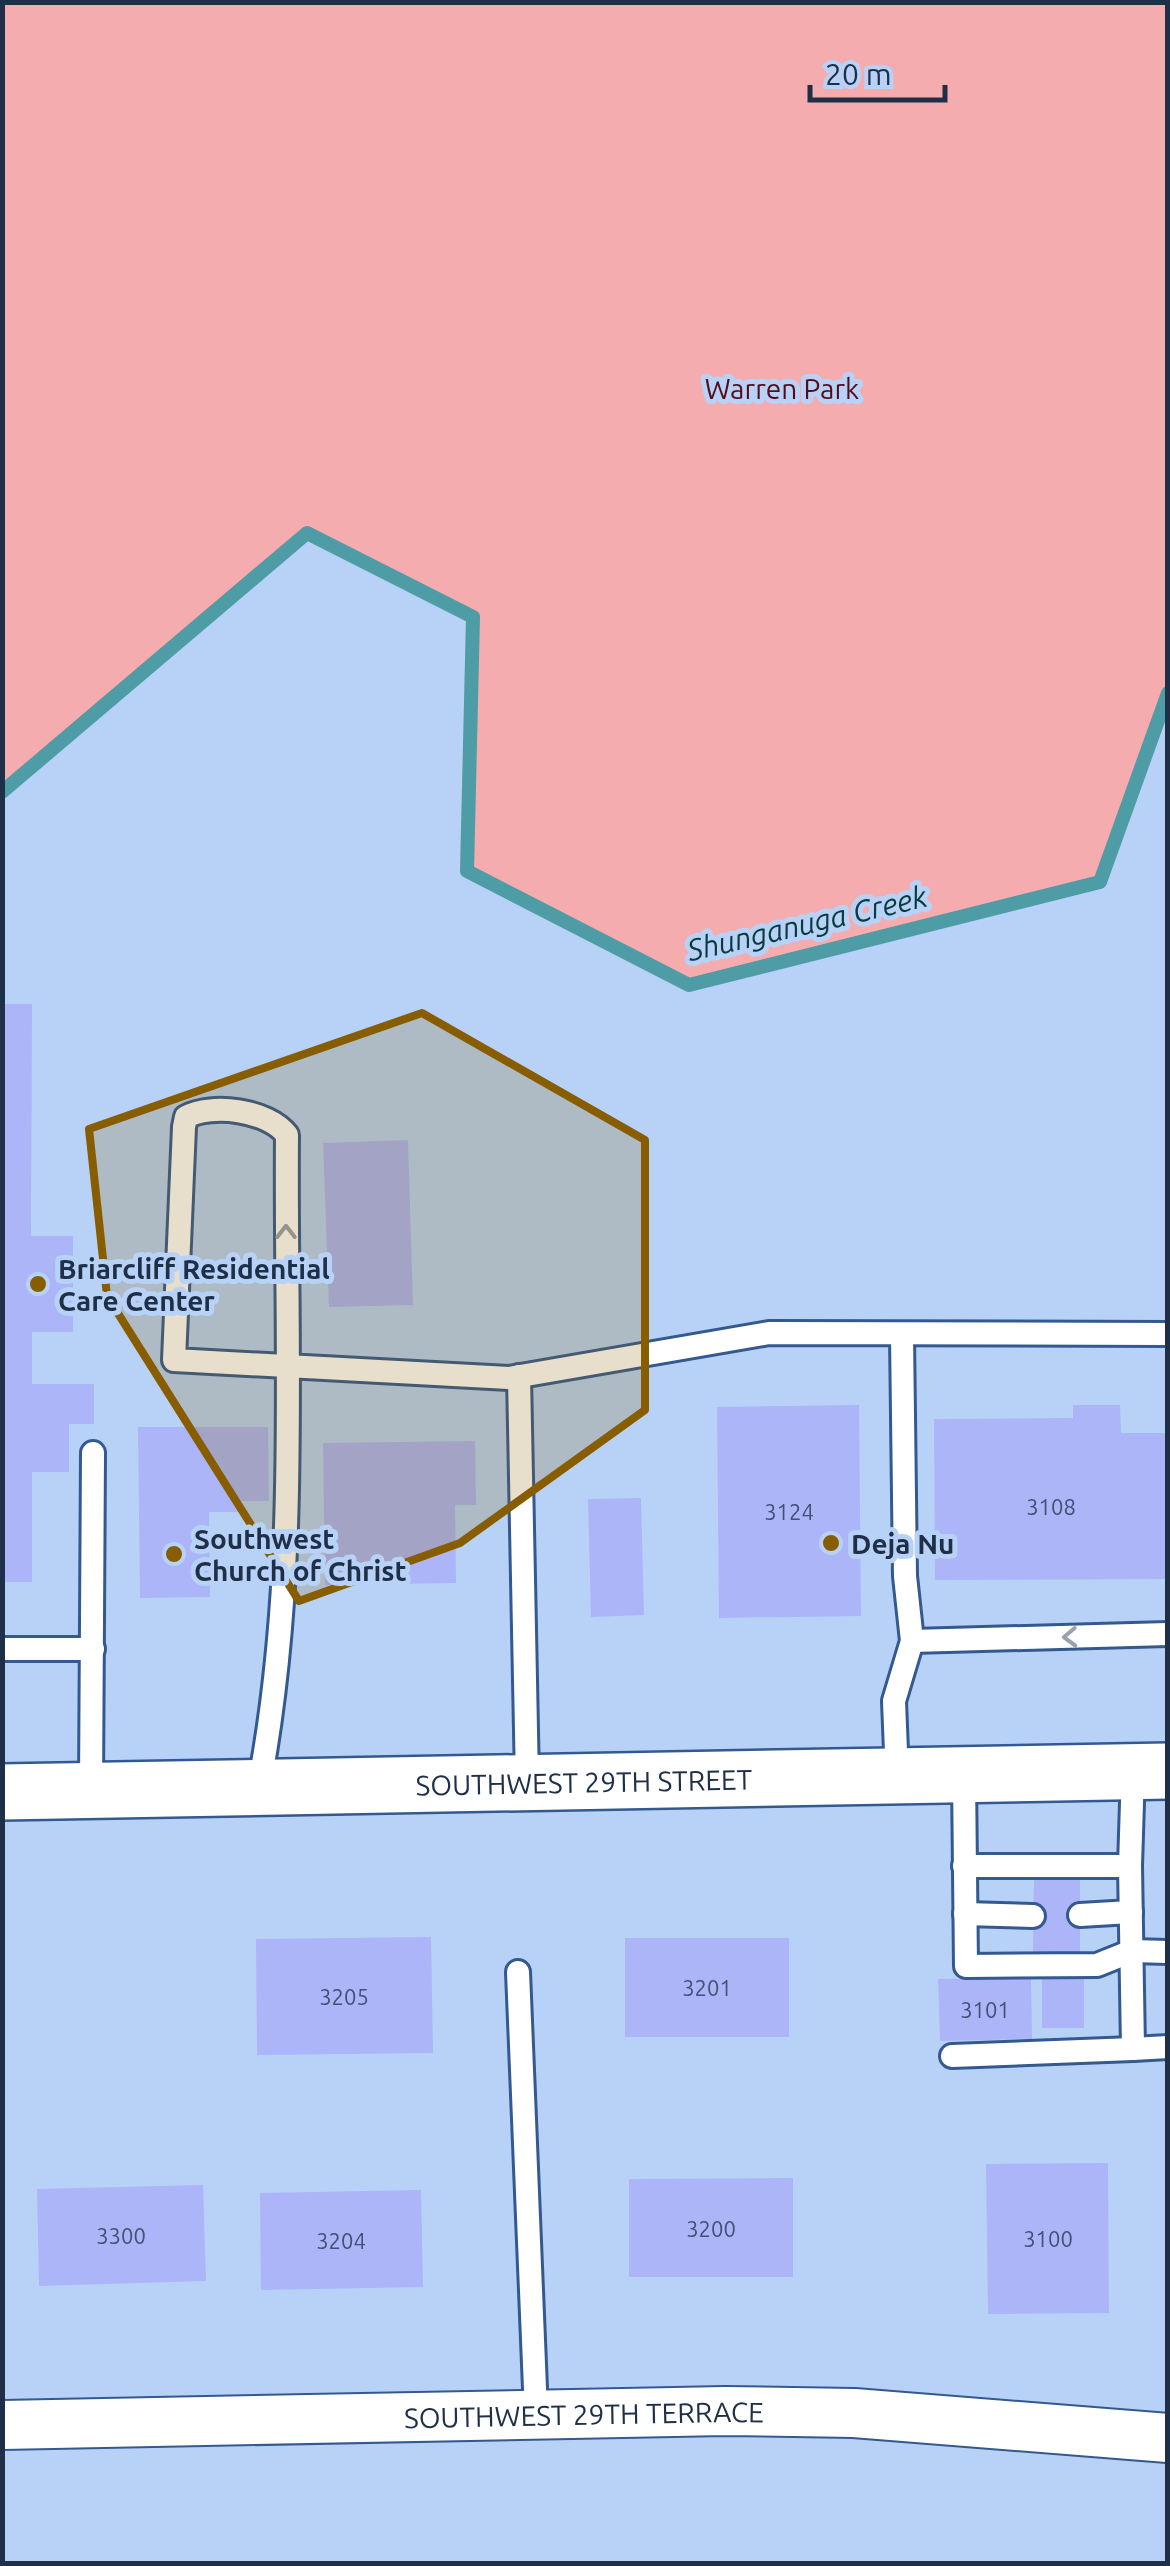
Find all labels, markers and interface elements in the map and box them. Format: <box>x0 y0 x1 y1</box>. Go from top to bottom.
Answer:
scale bar <box>810 40 945 102</box>
text: 20 m <box>825 57 892 91</box>
park label: Warren Park <box>705 373 859 404</box>
water label: Shunganuga Creek <box>683 879 931 967</box>
one-way arrow <box>275 1224 297 1240</box>
place label: Briarcliff Residential Care Center <box>58 1253 330 1316</box>
marker: Briarcliff Residential Care Center <box>27 1273 49 1295</box>
house number: 3108 <box>1026 1494 1076 1519</box>
house number: 3124 <box>764 1499 814 1524</box>
place label: Southwest Church of Christ <box>194 1523 407 1586</box>
place label: Deja Nu <box>851 1528 954 1559</box>
marker: Deja Nu <box>820 1532 842 1554</box>
marker: Southwest Church of Christ <box>163 1543 185 1565</box>
one-way arrow <box>1062 1626 1078 1647</box>
street label: SOUTHWEST 29TH STREET <box>415 1763 753 1800</box>
house number: 3201 <box>682 1975 732 2000</box>
house number: 3205 <box>319 1984 369 2009</box>
house number: 3101 <box>960 1997 1010 2022</box>
house number: 3200 <box>686 2216 736 2241</box>
house number: 3300 <box>96 2223 146 2248</box>
house number: 3100 <box>1023 2226 1073 2251</box>
house number: 3204 <box>316 2228 366 2253</box>
street label: SOUTHWEST 29TH TERRACE <box>404 2395 764 2433</box>

